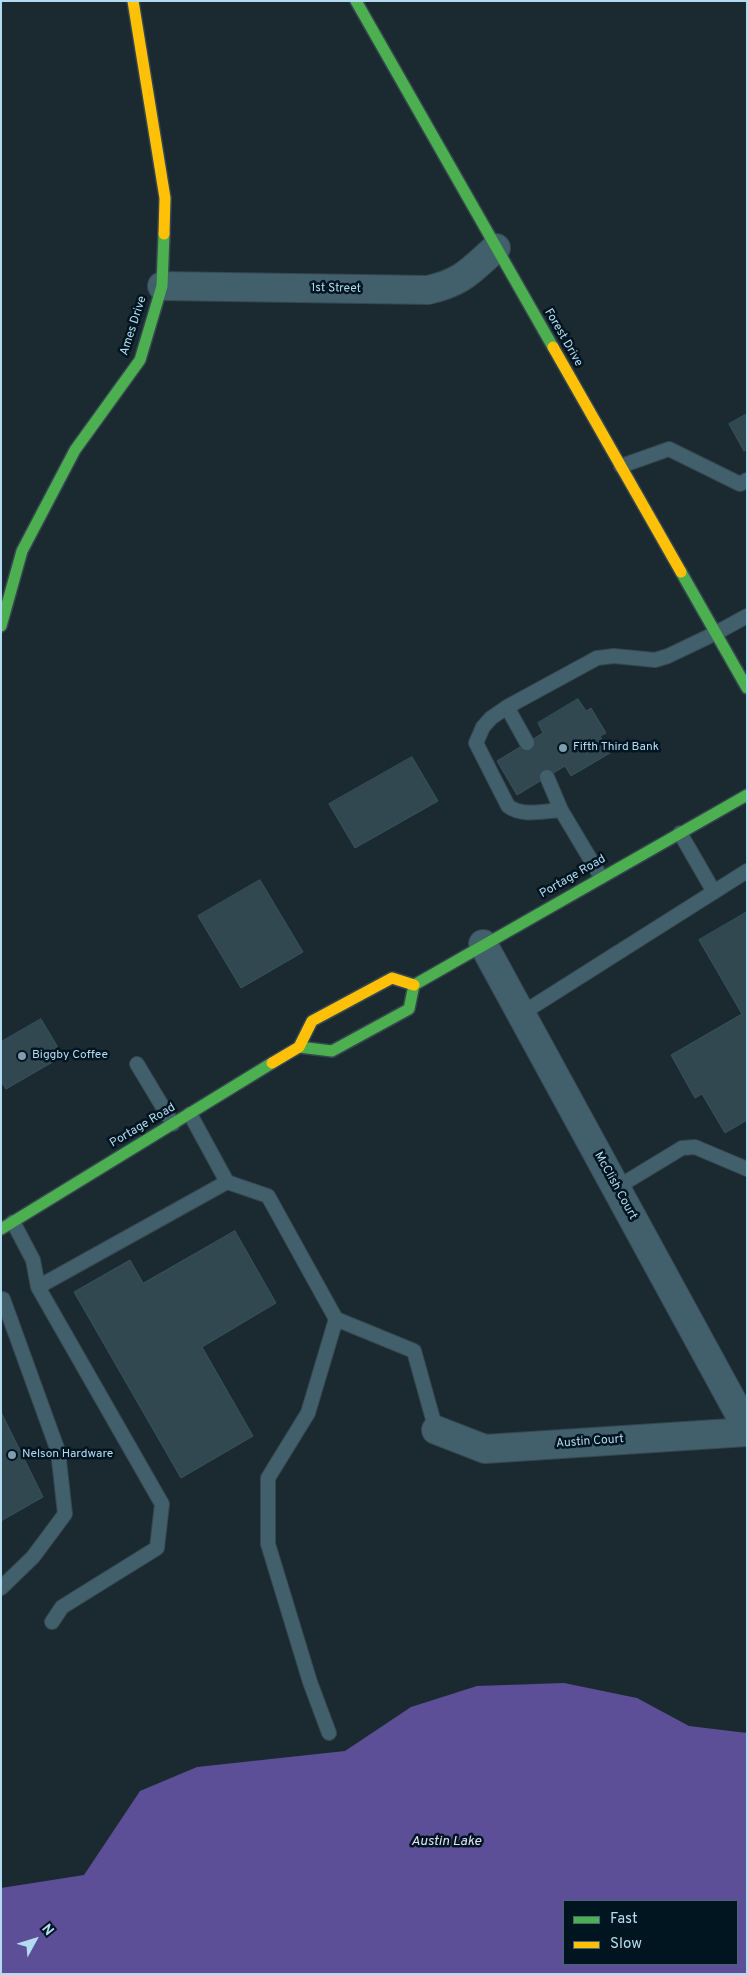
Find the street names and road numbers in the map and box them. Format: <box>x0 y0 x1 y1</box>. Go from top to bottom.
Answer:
street label: 1st Street <box>311 281 361 297</box>
street label: Ames Drive <box>118 294 150 358</box>
street label: Forest Drive <box>541 307 585 369</box>
street label: Portage Road <box>537 852 609 902</box>
street label: Portage Road <box>108 1101 178 1151</box>
street label: McClish Court <box>590 1150 640 1222</box>
street label: Austin Court <box>556 1432 624 1452</box>

